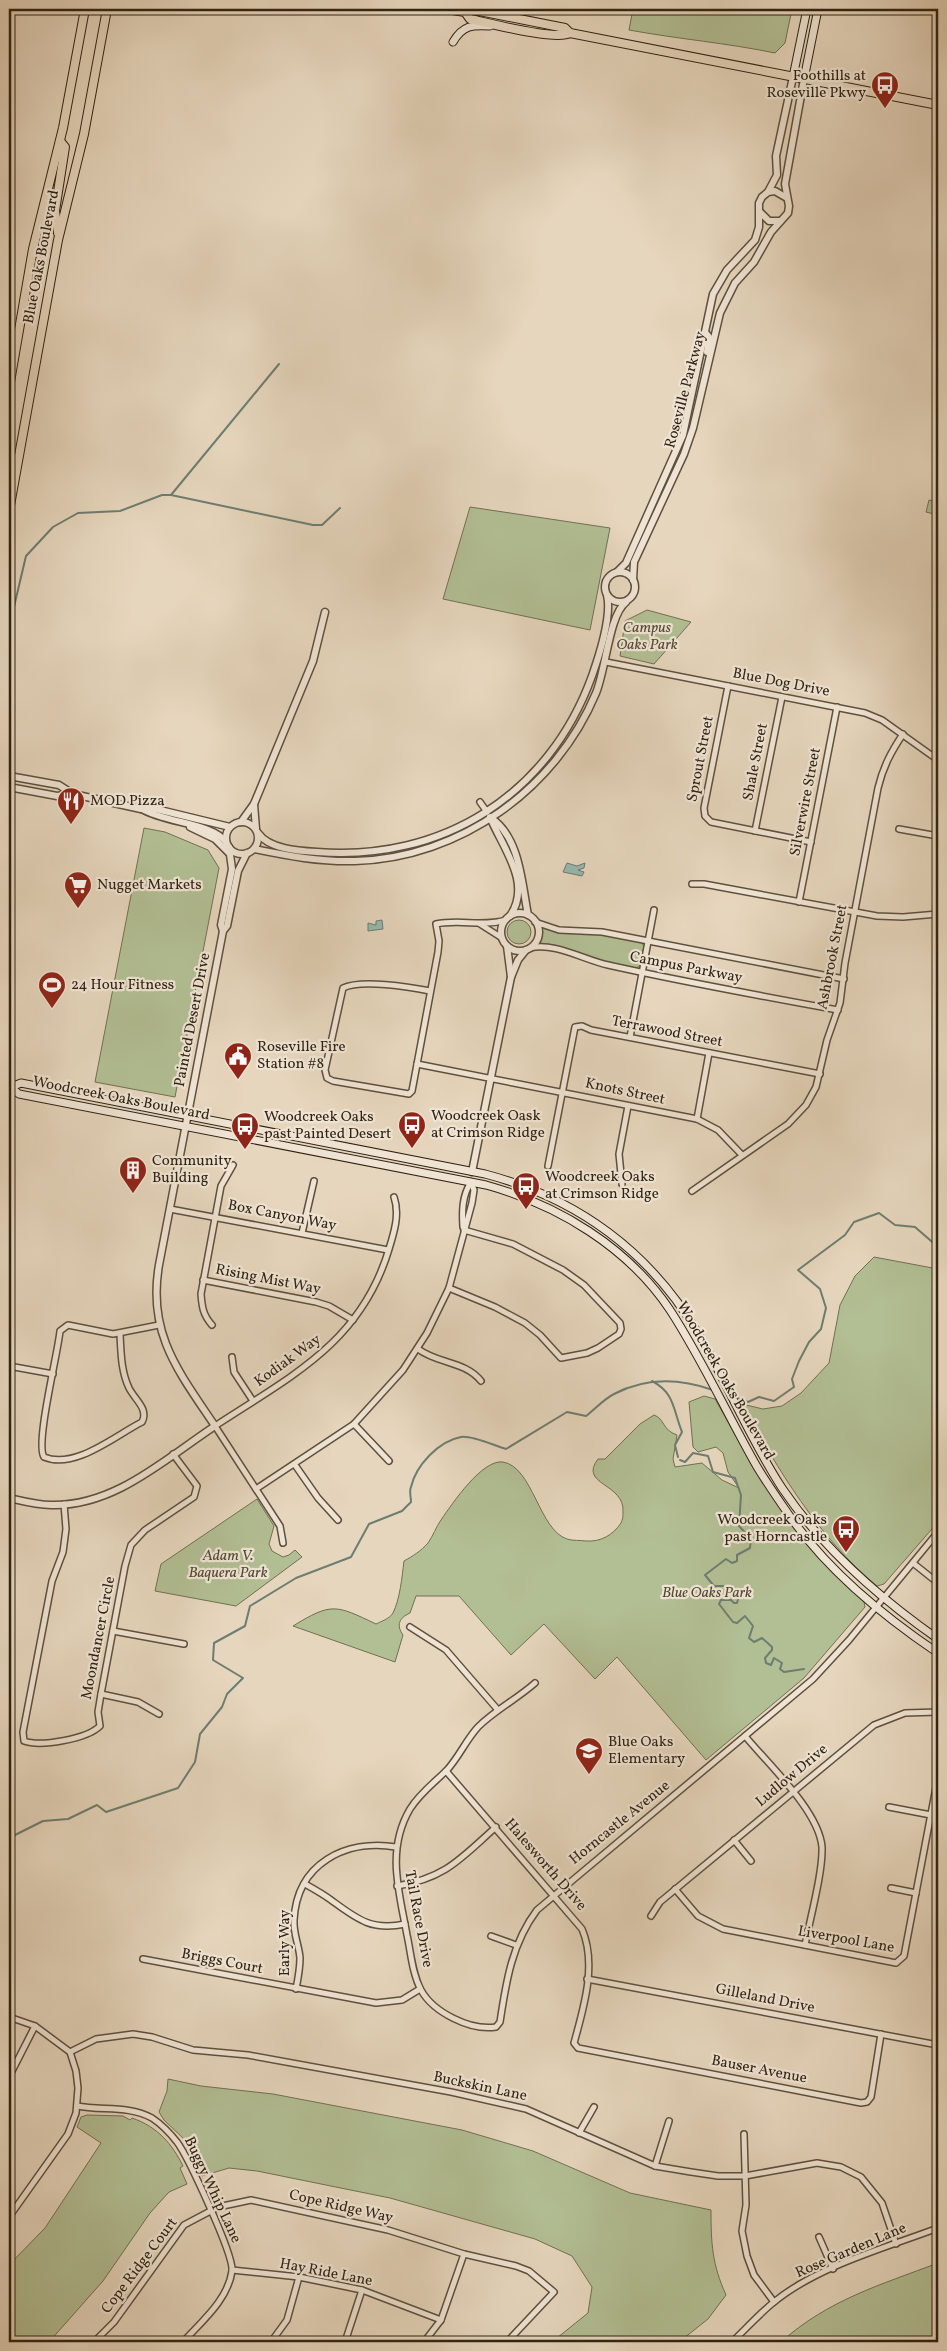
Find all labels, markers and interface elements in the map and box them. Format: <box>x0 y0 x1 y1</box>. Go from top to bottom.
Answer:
place label: Foothills at Roseville Pkwy <box>767 66 866 104</box>
bus stop icon: Foothills at Roseville Pkwy <box>870 70 900 109</box>
street label: Blue Oaks Boulevard <box>19 188 65 326</box>
street label: Roseville Parkway <box>660 329 712 451</box>
park label: Campus Oaks Park <box>616 618 678 656</box>
street label: Blue Dog Drive <box>731 663 831 703</box>
street label: Sprout Street <box>682 714 720 804</box>
street label: Shale Street <box>738 721 774 803</box>
street label: Silverwire Street <box>785 746 827 858</box>
restaurant icon: MOD Pizza <box>56 786 86 825</box>
place label: MOD Pizza <box>90 791 165 812</box>
supermarket icon: Nugget Markets <box>63 870 93 909</box>
place label: Nugget Markets <box>97 875 202 896</box>
street label: Ashbrook Street <box>813 903 853 1011</box>
street label: Campus Parkway <box>628 947 744 989</box>
street label: Painted Desert Drive <box>170 951 216 1089</box>
sports icon: 24 Hour Fitness <box>37 970 67 1009</box>
place label: 24 Hour Fitness <box>71 975 174 996</box>
street label: Terrawood Street <box>610 1011 724 1053</box>
place label: Roseville Fire Station #8 <box>257 1037 346 1075</box>
public building icon: Roseville Fire Station #8 <box>223 1041 253 1080</box>
street label: Woodcreek Oaks Boulevard <box>31 1072 211 1126</box>
street label: Knots Street <box>583 1073 667 1111</box>
place label: Woodcreek Oask at Crimson Ridge <box>431 1106 545 1144</box>
place label: Woodcreek Oaks past Painted Desert <box>264 1107 391 1145</box>
bus stop icon: Woodcreek Oask at Crimson Ridge <box>397 1110 427 1149</box>
bus stop icon: Woodcreek Oaks past Painted Desert <box>230 1111 260 1150</box>
place label: Community Building <box>152 1151 232 1189</box>
building icon: Community Building <box>118 1155 148 1194</box>
place label: Woodcreek Oaks at Crimson Ridge <box>545 1167 659 1205</box>
bus stop icon: Woodcreek Oaks at Crimson Ridge <box>511 1171 541 1210</box>
street label: Box Canyon Way <box>226 1195 338 1237</box>
street label: Rising Mist Way <box>213 1259 323 1301</box>
street label: Woodcreek Oaks Boulevard <box>671 1298 779 1464</box>
street label: Kodiak Way <box>250 1330 326 1392</box>
place label: Woodcreek Oaks past Horncastle <box>717 1510 827 1548</box>
bus stop icon: Woodcreek Oaks past Horncastle <box>831 1514 861 1553</box>
park label: Adam V. Baquera Park <box>188 1546 268 1584</box>
street label: Moondancer Circle <box>77 1575 121 1701</box>
park label: Blue Oaks Park <box>662 1583 752 1604</box>
place label: Blue Oaks Elementary <box>608 1732 685 1770</box>
school or university icon: Blue Oaks Elementary <box>574 1736 604 1775</box>
street label: Ludlow Drive <box>751 1740 833 1812</box>
street label: Horncastle Avenue <box>565 1776 675 1870</box>
street label: Halesworth Drive <box>499 1814 591 1916</box>
street label: Tail Race Drive <box>398 1869 438 1969</box>
street label: Early Way <box>275 1910 296 1976</box>
street label: Liverpool Lane <box>796 1921 896 1959</box>
street label: Briggs Court <box>179 1944 265 1980</box>
street label: Gilleland Drive <box>714 1979 816 2019</box>
street label: Bauser Avenue <box>709 2050 809 2090</box>
street label: Buckskin Lane <box>431 2067 529 2107</box>
street label: Buggy Whip Lane <box>178 2133 246 2247</box>
street label: Cope Ridge Way <box>287 2185 395 2229</box>
street label: Cope Ridge Court <box>97 2214 183 2318</box>
street label: Rose Garden Lane <box>792 2218 910 2284</box>
street label: Hay Ride Lane <box>278 2254 374 2292</box>

